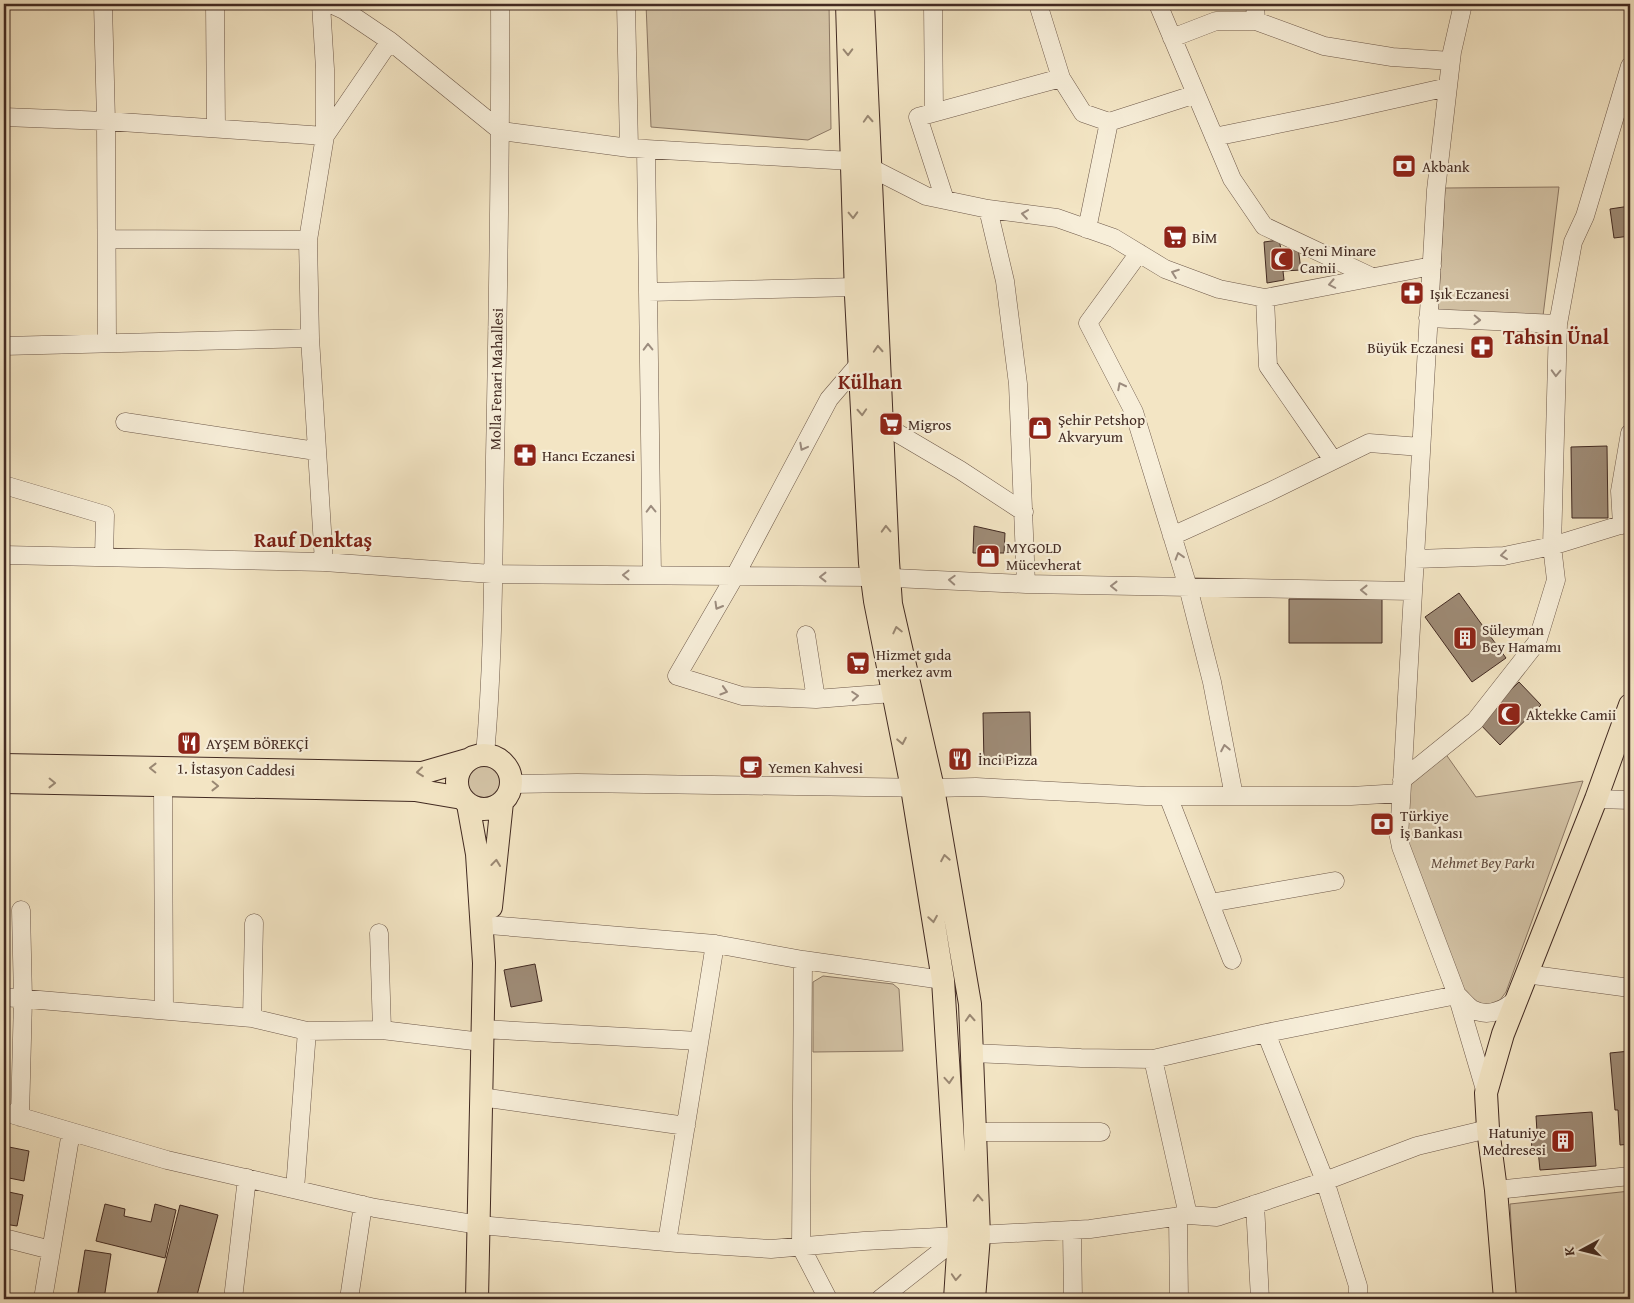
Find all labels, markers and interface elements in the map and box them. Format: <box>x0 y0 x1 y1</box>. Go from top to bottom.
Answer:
one-way arrow <box>843 49 853 57</box>
one-way arrow <box>863 115 874 123</box>
bank icon: Akbank <box>1391 153 1417 179</box>
place label: Akbank <box>1422 156 1470 177</box>
one-way arrow <box>1021 209 1029 220</box>
one-way arrow <box>848 211 859 219</box>
supermarket icon: BİM <box>1162 224 1188 250</box>
place label: BİM <box>1192 227 1217 248</box>
place label: Yeni Minare Camii <box>1300 240 1376 278</box>
mosque icon: Yeni Minare Camii <box>1269 246 1295 272</box>
one-way arrow <box>1171 269 1180 279</box>
one-way arrow <box>1328 279 1337 289</box>
pharmacy icon: Işık Eczanesi <box>1399 280 1425 306</box>
place label: Işık Eczanesi <box>1430 283 1509 304</box>
street label: Molla Fenari Mahallesi <box>484 308 508 450</box>
one-way arrow <box>1473 315 1481 326</box>
district label: Tahsin Ünal <box>1503 322 1609 351</box>
pharmacy icon: Büyük Eczanesi <box>1469 334 1495 360</box>
place label: Büyük Eczanesi <box>1367 337 1464 358</box>
one-way arrow <box>643 342 654 350</box>
one-way arrow <box>873 345 884 353</box>
district label: Külhan <box>838 367 902 396</box>
one-way arrow <box>1551 369 1561 377</box>
one-way arrow <box>1117 382 1127 391</box>
one-way arrow <box>856 408 867 416</box>
place label: Şehir Petshop Akvaryum <box>1058 409 1145 447</box>
supermarket icon: Migros <box>878 411 904 437</box>
place label: Migros <box>908 414 952 435</box>
shop icon: Şehir Petshop Akvaryum <box>1027 415 1053 441</box>
pharmacy icon: Hancı Eczanesi <box>512 442 538 468</box>
one-way arrow <box>800 442 810 451</box>
place label: Hancı Eczanesi <box>542 445 635 466</box>
one-way arrow <box>646 505 656 512</box>
district label: Rauf Denktaş <box>254 525 372 554</box>
one-way arrow <box>881 525 892 533</box>
place label: MYGOLD Mücevherat <box>1006 537 1082 575</box>
shop icon: MYGOLD Mücevherat <box>975 543 1001 569</box>
one-way arrow <box>1500 550 1508 560</box>
one-way arrow <box>1174 553 1184 561</box>
one-way arrow <box>621 570 629 580</box>
one-way arrow <box>819 572 826 582</box>
one-way arrow <box>947 575 955 586</box>
one-way arrow <box>1110 581 1118 591</box>
one-way arrow <box>1360 585 1368 595</box>
one-way arrow <box>714 600 724 609</box>
place label: Süleyman Bey Hamamı <box>1482 619 1561 657</box>
building icon: Süleyman Bey Hamamı <box>1452 625 1478 651</box>
one-way arrow <box>892 626 903 635</box>
place label: Hizmet gıda merkez avm <box>876 644 953 682</box>
supermarket icon: Hizmet gıda merkez avm <box>845 650 871 676</box>
one-way arrow <box>719 685 728 695</box>
one-way arrow <box>851 691 859 702</box>
mosque icon: Aktekke Camii <box>1496 701 1522 727</box>
place label: Aktekke Camii <box>1526 704 1616 725</box>
restaurant icon: AYŞEM BÖREKÇİ <box>176 730 202 756</box>
place label: AYŞEM BÖREKÇİ <box>206 733 309 754</box>
one-way arrow <box>897 737 907 746</box>
one-way arrow <box>1220 744 1231 752</box>
restaurant icon: İnci Pizza <box>947 746 973 772</box>
place label: İnci Pizza <box>978 749 1038 770</box>
cafe icon: Yemen Kahvesi <box>738 754 764 780</box>
street label: 1. İstasyon Caddesi <box>177 757 295 781</box>
place label: Yemen Kahvesi <box>768 757 863 778</box>
one-way arrow <box>149 763 156 773</box>
one-way arrow <box>416 766 424 777</box>
one-way arrow <box>49 778 57 788</box>
one-way arrow <box>212 781 219 791</box>
place label: Türkiye İş Bankası <box>1400 805 1463 843</box>
bank icon: Türkiye İş Bankası <box>1369 811 1395 837</box>
park label: Mehmet Bey Parkı <box>1431 852 1535 873</box>
one-way arrow <box>940 854 950 862</box>
one-way arrow <box>490 858 501 866</box>
one-way arrow <box>928 914 938 923</box>
one-way arrow <box>965 1014 976 1022</box>
one-way arrow <box>944 1076 955 1084</box>
place label: Hatuniye Medresesi <box>1483 1122 1546 1160</box>
building icon: Hatuniye Medresesi <box>1550 1128 1576 1154</box>
one-way arrow <box>973 1194 983 1202</box>
north arrow <box>1556 1226 1606 1276</box>
text: K <box>1559 1246 1580 1257</box>
one-way arrow <box>951 1273 962 1281</box>

